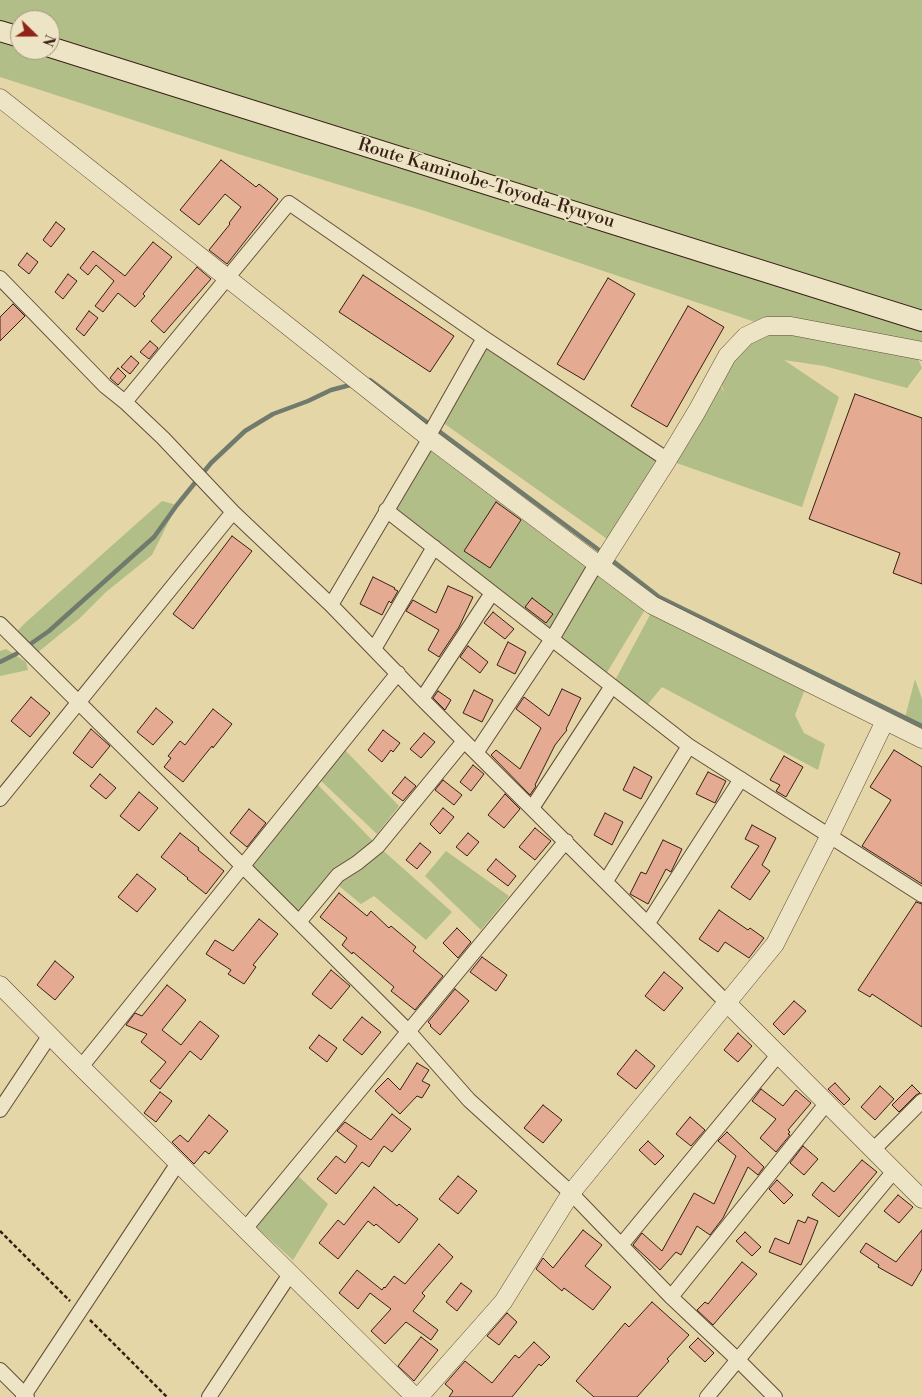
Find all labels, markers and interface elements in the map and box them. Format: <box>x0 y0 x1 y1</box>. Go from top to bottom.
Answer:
north arrow <box>10 10 60 60</box>
text: N <box>38 32 58 49</box>
street label: Route Kaminobe-Toyoda-Ryuyou <box>355 135 617 233</box>

